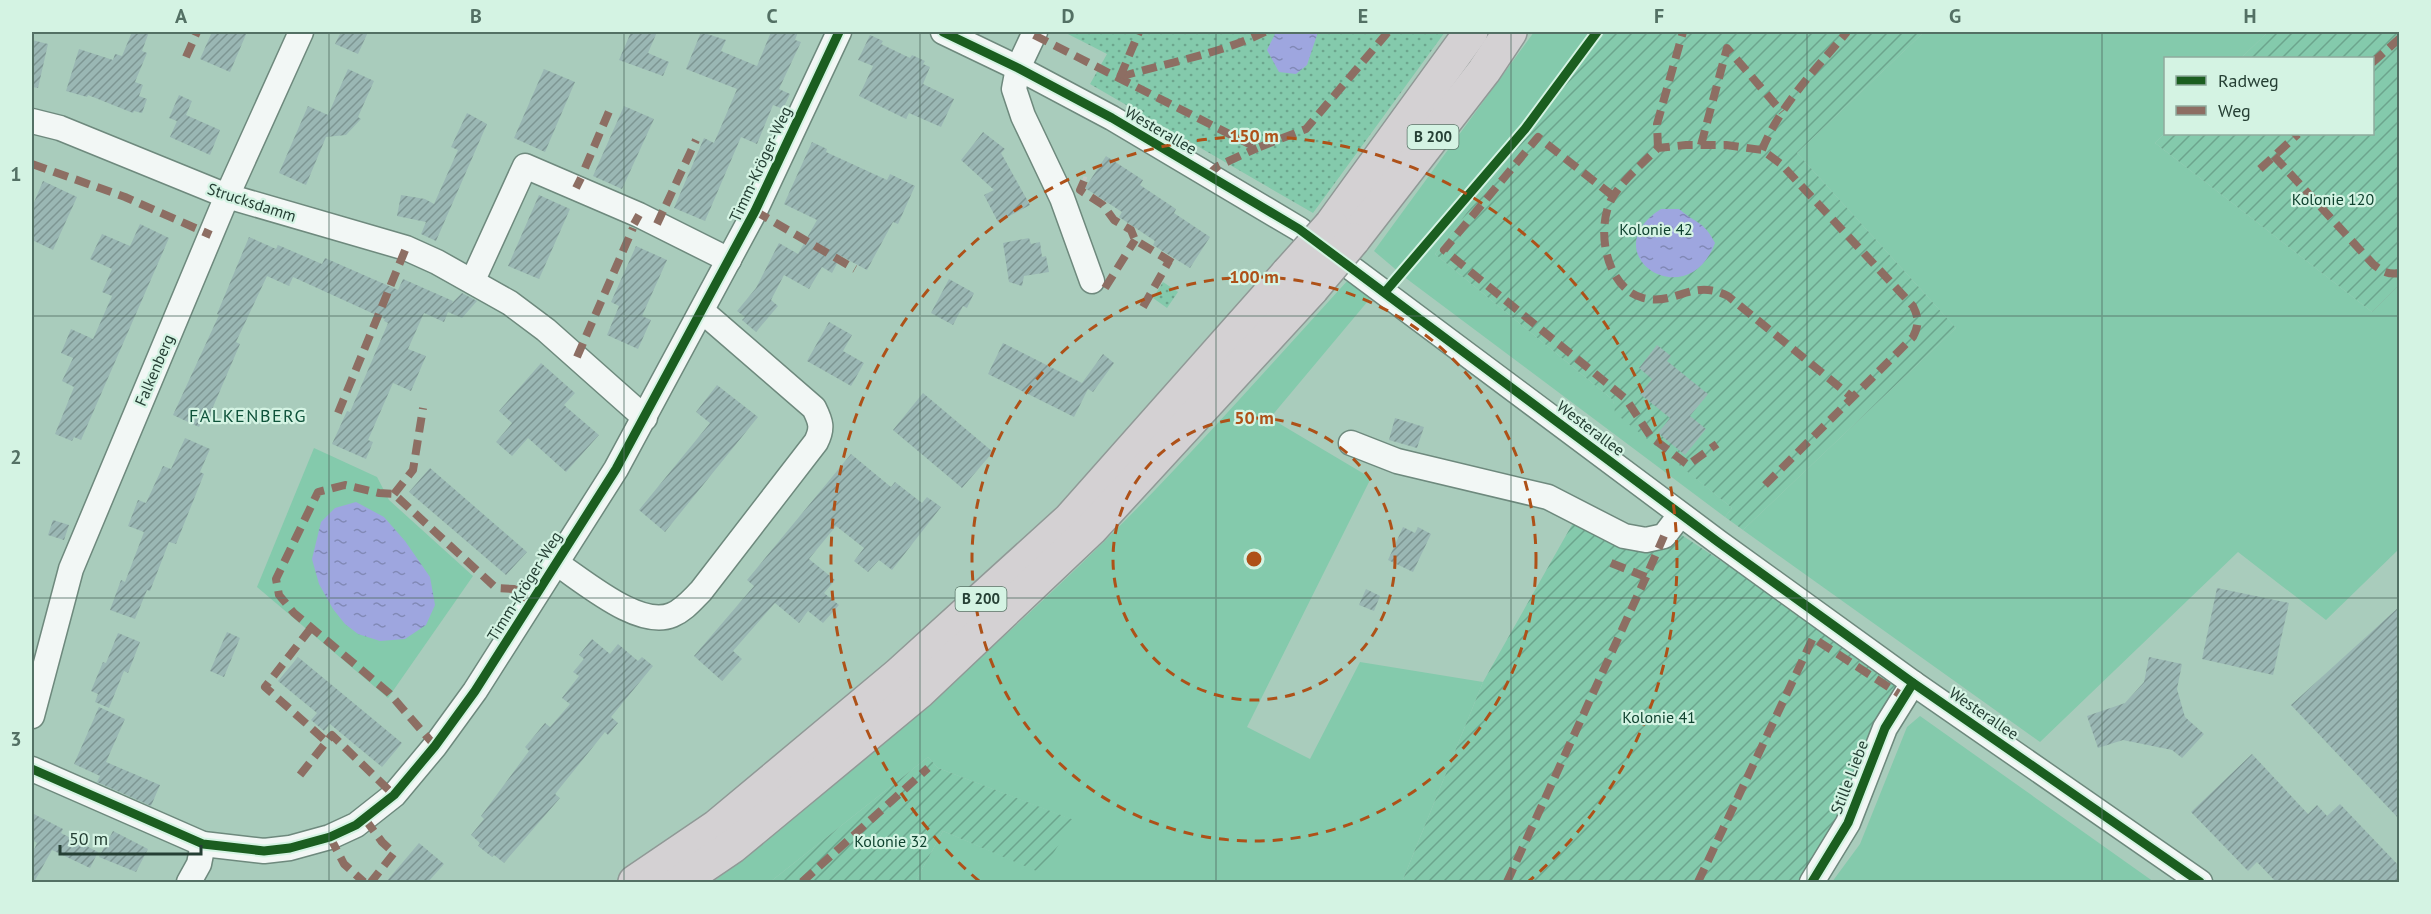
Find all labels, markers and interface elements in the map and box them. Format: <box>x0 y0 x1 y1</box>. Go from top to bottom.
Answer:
text: A <box>175 3 188 29</box>
text: B <box>470 3 482 29</box>
text: C <box>766 3 778 29</box>
text: D <box>1062 3 1075 29</box>
text: E <box>1358 3 1368 29</box>
text: F <box>1654 3 1664 29</box>
text: G <box>1949 3 1961 29</box>
text: H <box>2243 3 2257 29</box>
legend <box>2164 57 2374 135</box>
text: Radweg <box>2218 69 2279 92</box>
text: Weg <box>2218 99 2251 122</box>
street label: Westerallee <box>1122 101 1200 159</box>
street label: Timm-Kröger-Weg <box>724 103 796 225</box>
text: 150 m <box>1229 124 1279 147</box>
road number: B 200 <box>1408 125 1458 149</box>
text: 1 <box>10 161 22 187</box>
street label: Strucksdamm <box>205 178 299 226</box>
park label: Kolonie 120 <box>2292 189 2374 209</box>
park label: Kolonie 42 <box>1619 219 1693 239</box>
text: 100 m <box>1229 265 1279 288</box>
street label: Falkenberg <box>130 331 178 409</box>
street label: Westerallee <box>1553 396 1629 460</box>
district label: FALKENBERG <box>189 404 307 427</box>
text: 50 m <box>1234 406 1274 429</box>
text: 2 <box>10 444 22 470</box>
street label: Timm-Kröger-Weg <box>482 528 566 644</box>
centre of rings <box>1244 549 1264 569</box>
road number: B 200 <box>956 587 1006 611</box>
street label: Westerallee <box>1945 682 2023 744</box>
park label: Kolonie 41 <box>1622 707 1696 727</box>
text: 3 <box>10 726 22 752</box>
street label: Stille Liebe <box>1826 737 1872 817</box>
scale bar <box>60 818 201 856</box>
text: 50 m <box>69 827 108 850</box>
park label: Kolonie 32 <box>854 831 928 851</box>

